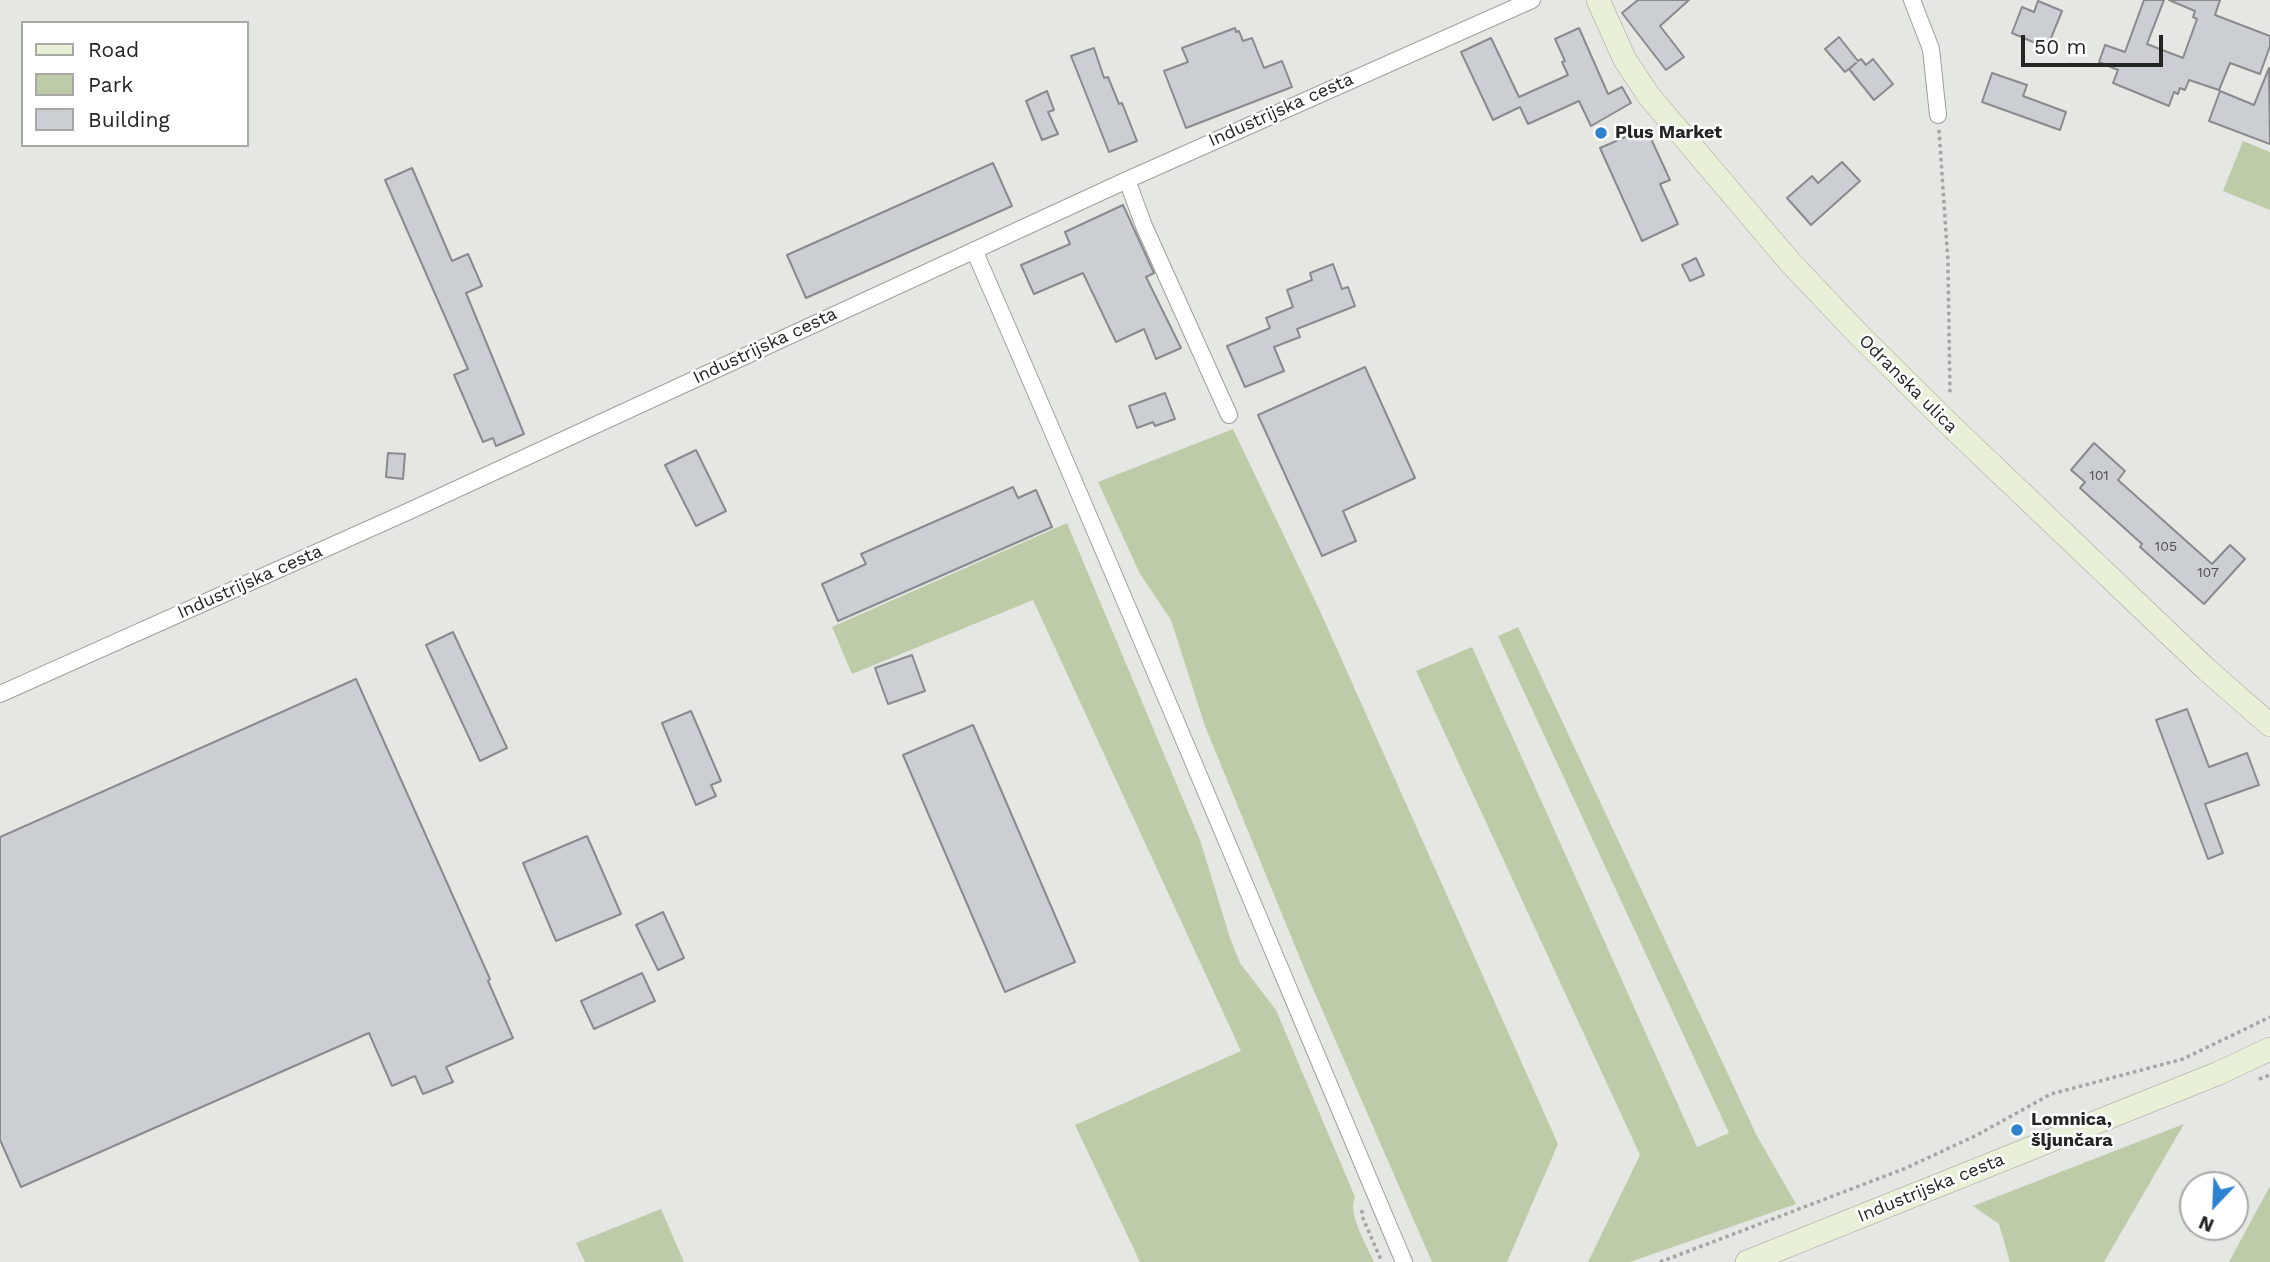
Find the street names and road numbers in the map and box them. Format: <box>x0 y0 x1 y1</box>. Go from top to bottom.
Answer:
street label: Industrijska cesta <box>1205 68 1357 152</box>
street label: Industrijska cesta <box>690 303 840 389</box>
street label: Odranska ulica <box>1854 330 1962 438</box>
street label: Industrijska cesta <box>174 540 326 624</box>
street label: Industrijska cesta <box>1855 1149 2007 1227</box>

